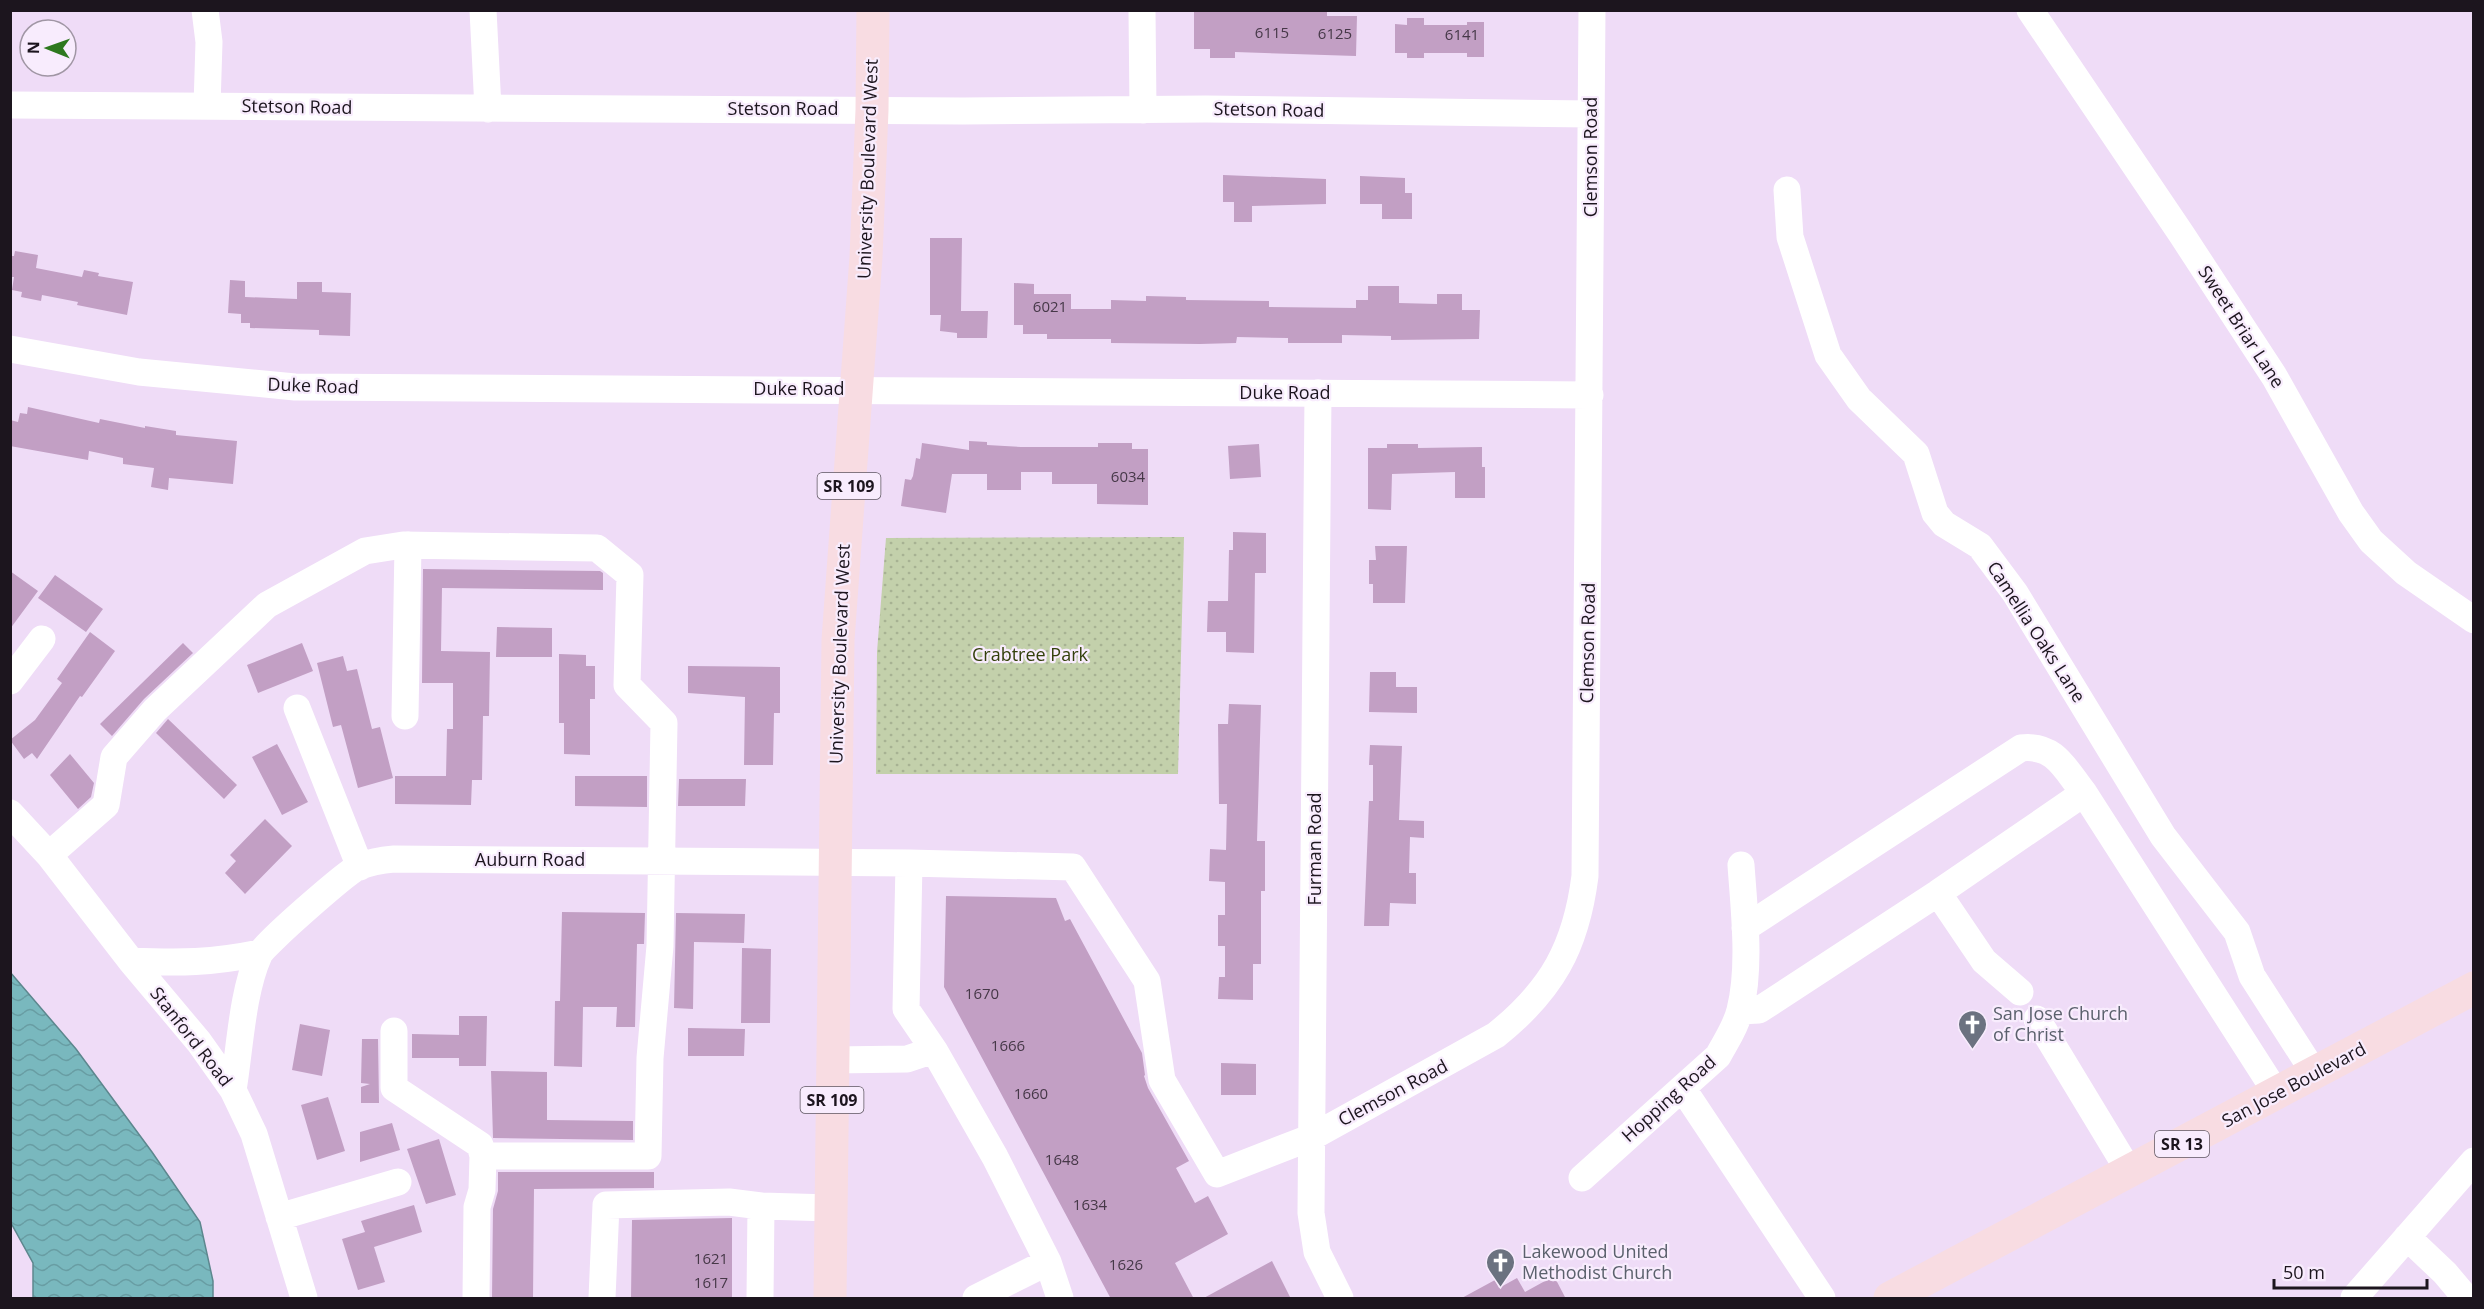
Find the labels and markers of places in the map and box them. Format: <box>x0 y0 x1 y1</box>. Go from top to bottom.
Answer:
place label: San Jose Church of Christ <box>1993 1001 2128 1046</box>
church icon: San Jose Church of Christ <box>1956 1008 1988 1050</box>
place label: Lakewood United Methodist Church <box>1522 1239 1672 1284</box>
church icon: Lakewood United Methodist Church <box>1485 1246 1517 1288</box>

